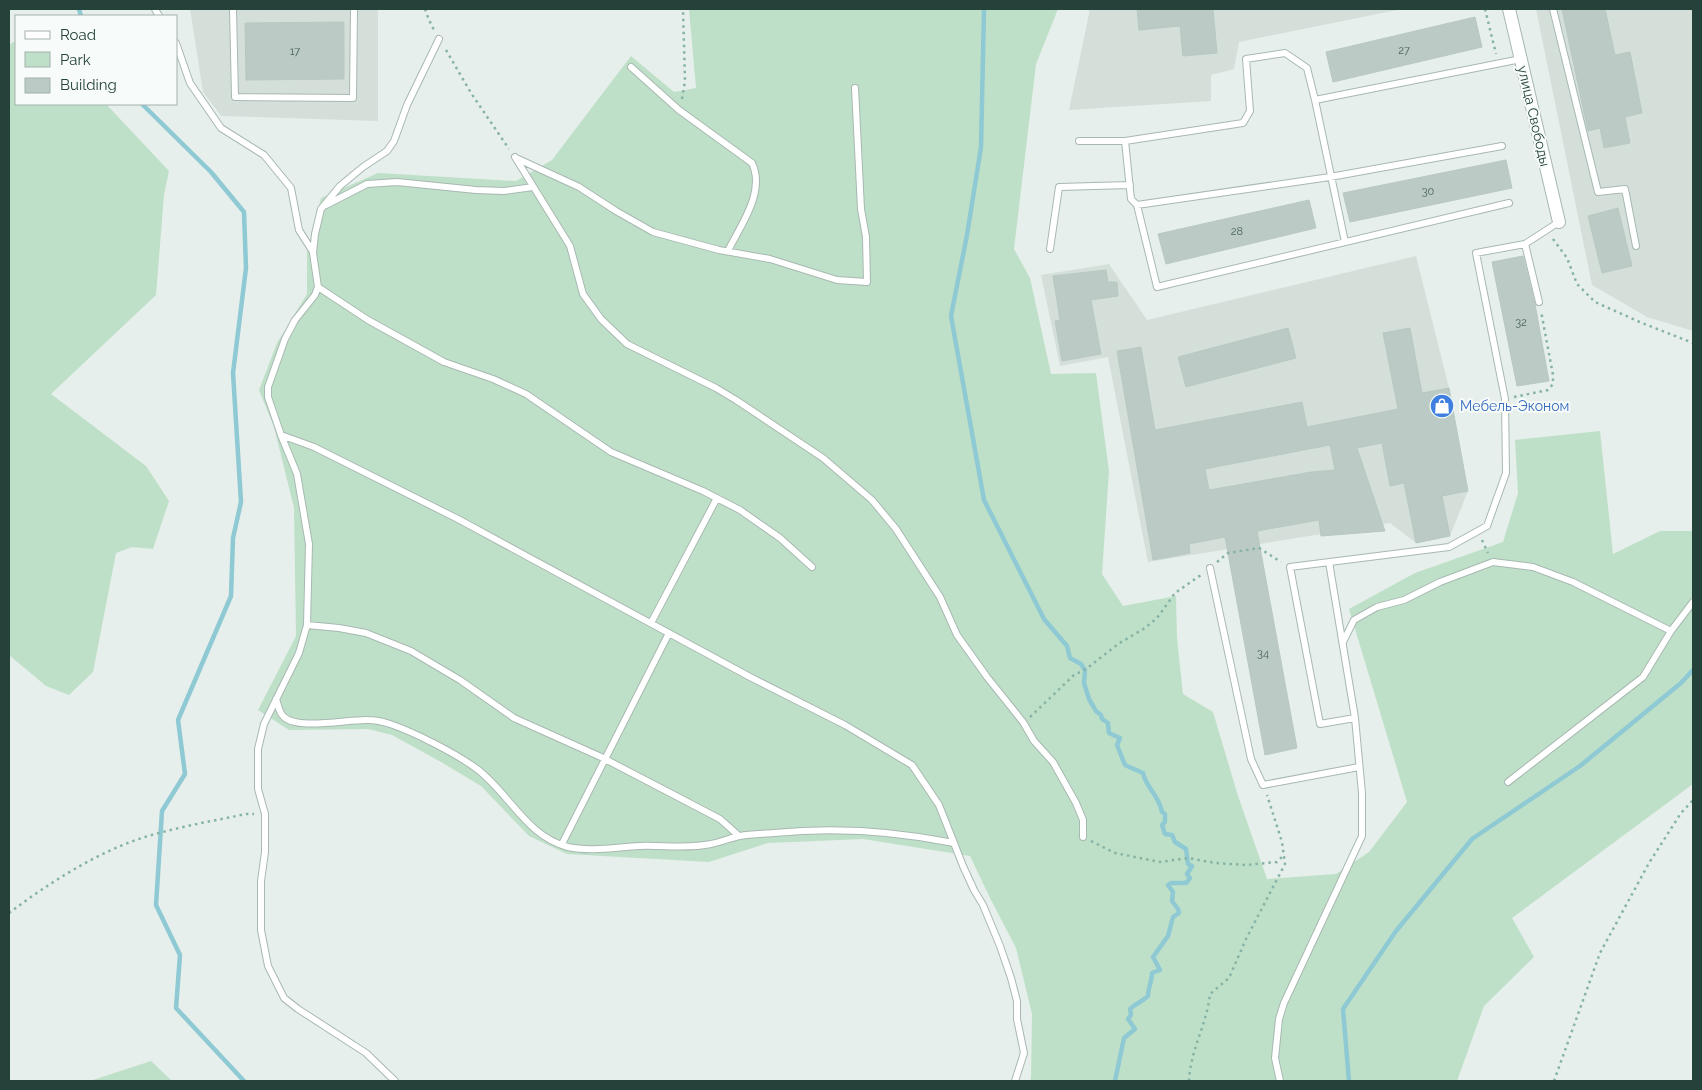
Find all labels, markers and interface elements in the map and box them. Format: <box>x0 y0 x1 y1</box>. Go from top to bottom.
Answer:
legend <box>15 15 178 105</box>
text: Road <box>60 26 96 44</box>
house number: 27 <box>1398 44 1410 57</box>
house number: 17 <box>290 45 300 58</box>
text: Park <box>60 51 91 69</box>
street label: улица Свободы <box>1515 64 1553 168</box>
text: Building <box>60 76 117 94</box>
house number: 30 <box>1422 185 1435 198</box>
house number: 28 <box>1231 225 1243 238</box>
house number: 32 <box>1515 316 1527 329</box>
shop icon: Мебель-Эконом <box>1429 393 1455 419</box>
place label: Мебель-Эконом <box>1460 398 1569 414</box>
house number: 34 <box>1257 647 1269 660</box>

